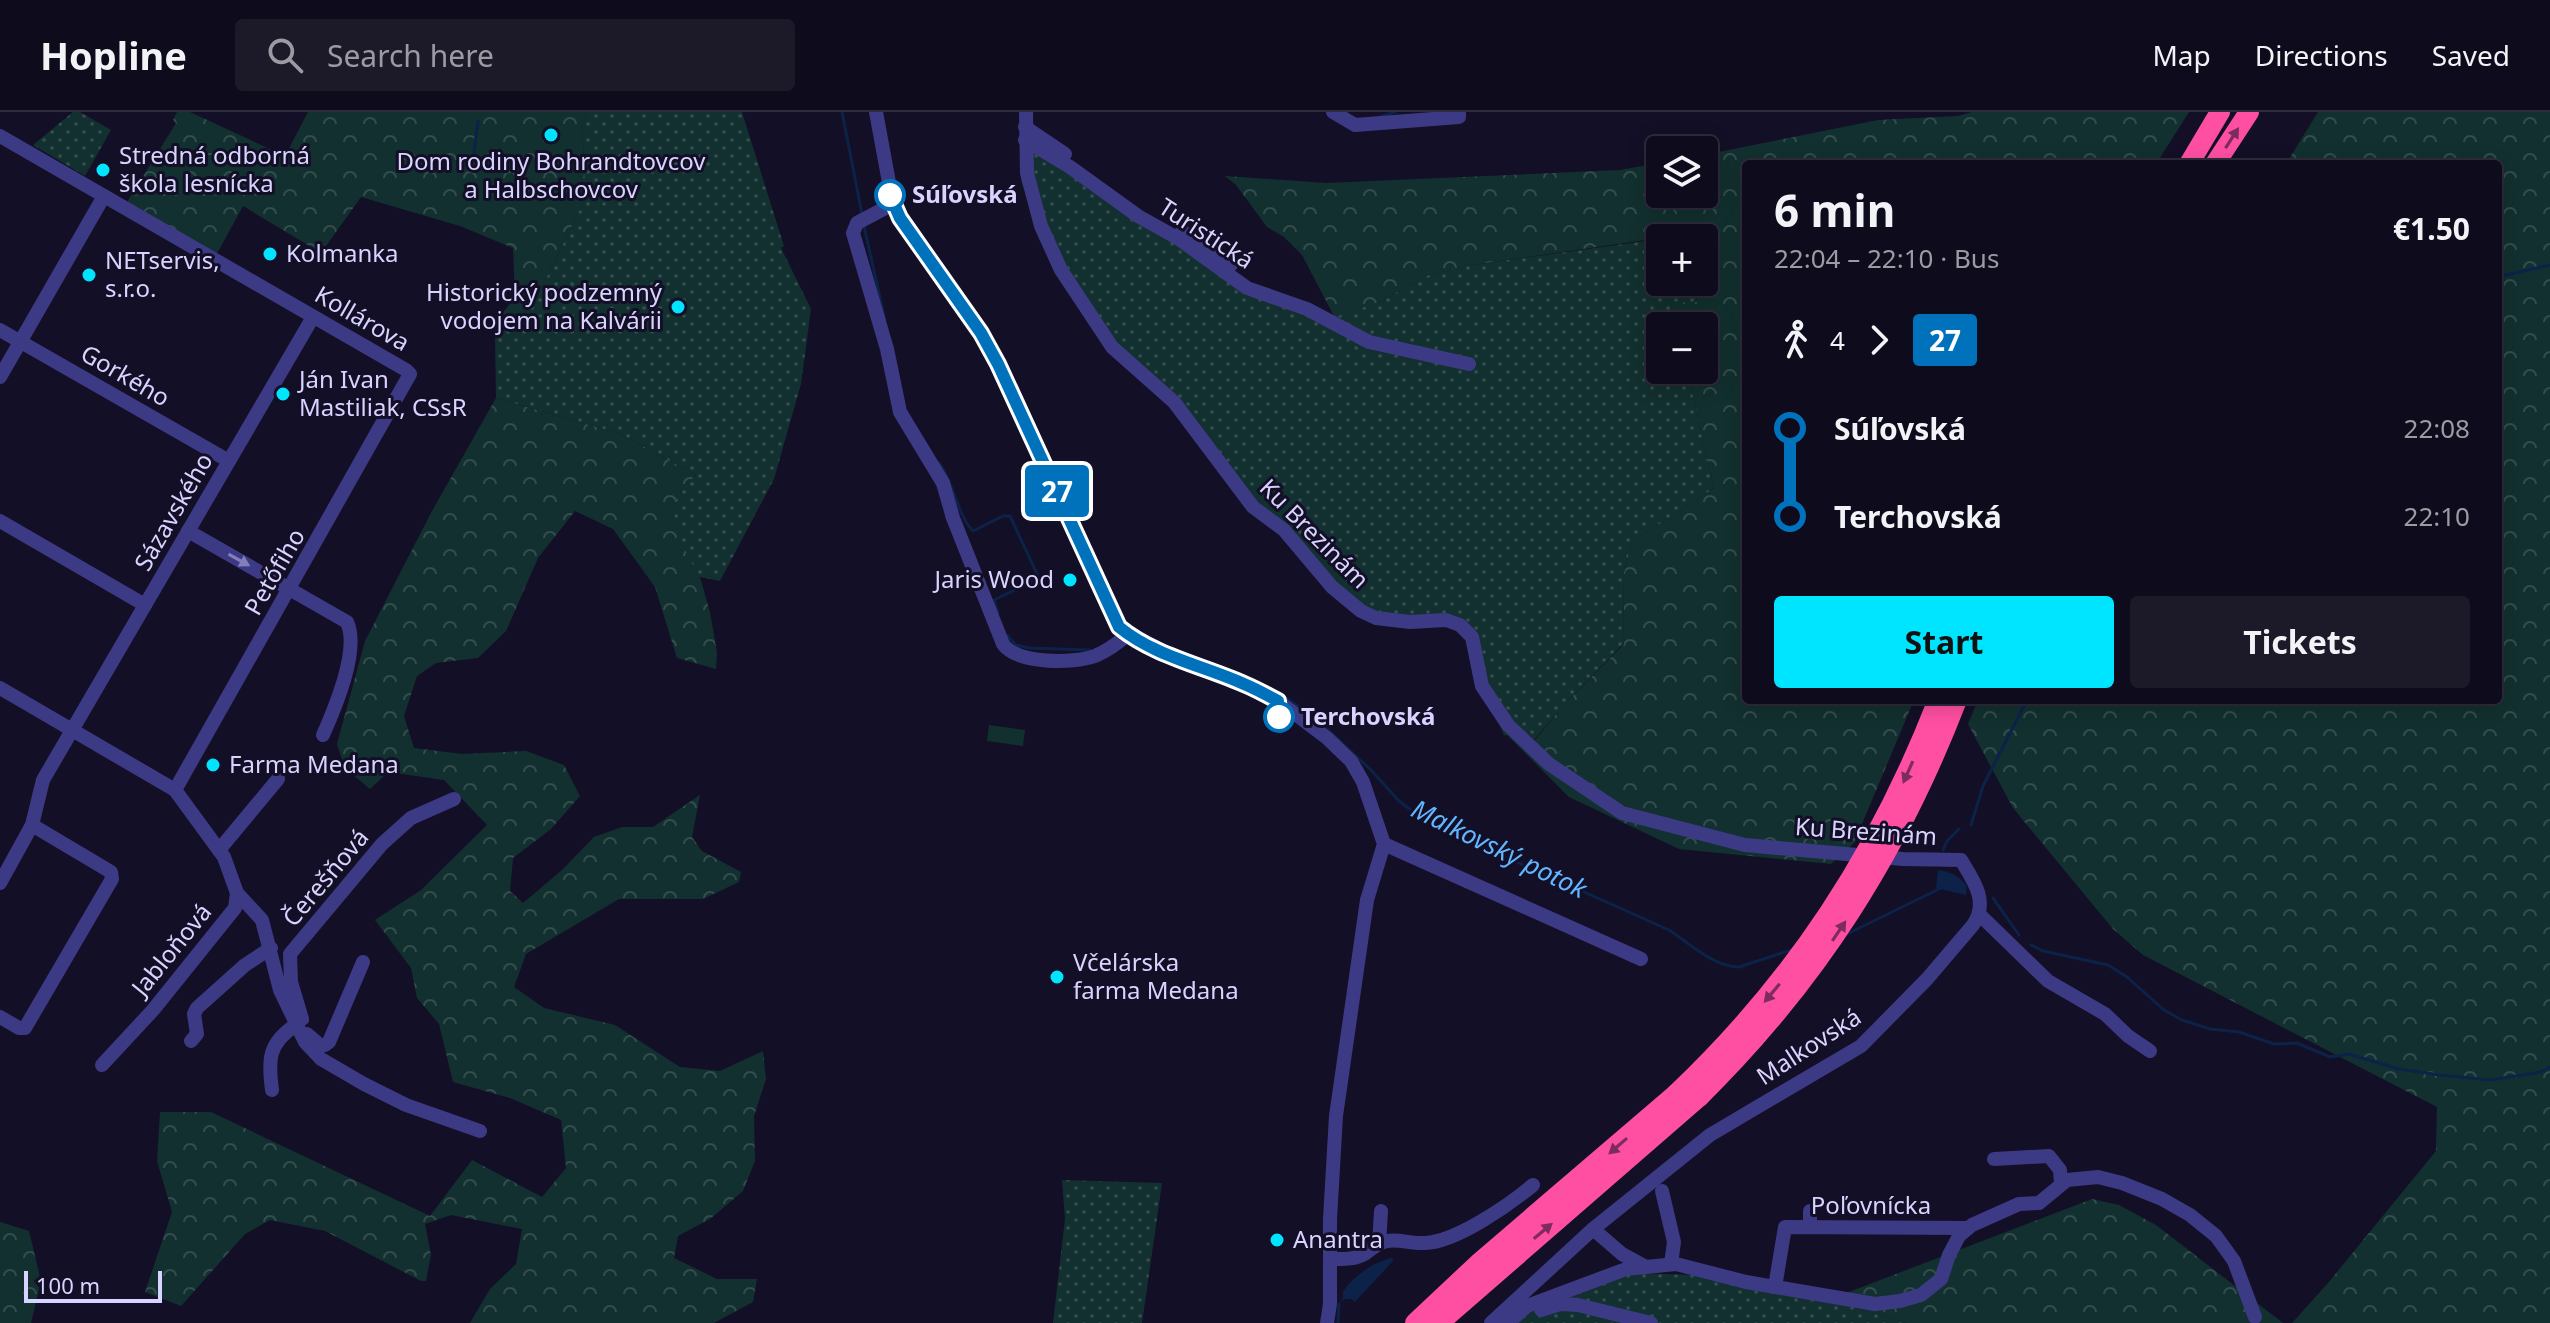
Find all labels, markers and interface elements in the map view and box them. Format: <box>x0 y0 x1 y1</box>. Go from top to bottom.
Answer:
search box <box>235 19 795 91</box>
text: Hopline <box>40 29 187 81</box>
icon: search <box>263 33 307 77</box>
text: Search here <box>327 35 494 76</box>
text: Map <box>2152 36 2211 74</box>
text: Directions <box>2255 36 2388 74</box>
text: Saved <box>2432 36 2510 74</box>
marker: Dom rodiny Bohrandtovcov a Halbschovcov <box>542 126 560 144</box>
one-way arrow <box>2224 127 2238 149</box>
map controls <box>1646 136 1718 384</box>
button: layers <box>1646 136 1718 208</box>
place label: Stredná odborná škola lesnícka <box>119 138 310 199</box>
place label: Dom rodiny Bohrandtovcov a Halbschovcov <box>396 144 706 205</box>
marker: Stredná odborná škola lesnícka <box>94 161 112 179</box>
place label: Súľovská <box>912 177 1018 210</box>
marker: Súľovská <box>875 180 905 210</box>
text: 6 min <box>1774 180 1895 240</box>
street label: Turistická <box>1153 190 1261 276</box>
text: €1.50 <box>2393 208 2470 249</box>
button: + <box>1646 224 1718 296</box>
place label: Kolmanka <box>286 236 399 269</box>
text: 22:04 – 22:10 · Bus <box>1774 240 1999 276</box>
place label: NETservis, s.r.o. <box>105 243 220 304</box>
marker: Kolmanka <box>261 245 279 263</box>
marker: NETservis, s.r.o. <box>80 266 98 284</box>
place label: Historický podzemný vodojem na Kalvárii <box>426 275 663 336</box>
street label: Kollárova <box>309 277 416 358</box>
marker: Historický podzemný vodojem na Kalvárii <box>669 298 687 316</box>
button: − <box>1646 312 1718 384</box>
icon: walk <box>1774 318 1818 362</box>
icon: forward <box>1857 318 1901 362</box>
text: 27 <box>1929 321 1961 359</box>
text: 4 <box>1830 322 1845 358</box>
street label: Gorkého <box>75 336 176 413</box>
place label: Ján Ivan Mastiliak, CSsR <box>297 362 467 423</box>
marker: Ján Ivan Mastiliak, CSsR <box>274 385 292 403</box>
text: Súľovská <box>1834 408 1966 449</box>
text: 22:08 <box>2404 410 2470 446</box>
street label: Sázavského <box>126 446 220 576</box>
line badge: 27 <box>1021 465 1093 517</box>
street label: Ku Brezinám <box>1253 471 1377 595</box>
text: 27 <box>1041 472 1073 510</box>
text: Terchovská <box>1834 496 2002 537</box>
text: 22:10 <box>2404 498 2470 534</box>
street label: Petőfiho <box>236 522 312 621</box>
one-way arrow <box>228 553 251 567</box>
place label: Jaris Wood <box>933 562 1054 595</box>
marker: Jaris Wood <box>1061 571 1079 589</box>
button: Start <box>1774 596 2114 688</box>
button: Tickets <box>2130 596 2470 688</box>
place label: Terchovská <box>1301 699 1435 732</box>
marker: Terchovská <box>1264 702 1294 732</box>
place label: Farma Medana <box>229 747 399 780</box>
marker: Farma Medana <box>204 756 222 774</box>
one-way arrow <box>1902 760 1915 784</box>
water label: Malkovský potok <box>1406 790 1594 907</box>
street label: Ku Brezinám <box>1794 809 1938 852</box>
street label: Čerešňová <box>274 821 375 933</box>
street label: Jabloňová <box>122 896 218 1004</box>
one-way arrow <box>1831 920 1846 942</box>
place label: Včelárska farma Medana <box>1073 945 1239 1006</box>
marker: Včelárska farma Medana <box>1048 968 1066 986</box>
one-way arrow <box>1764 982 1781 1002</box>
street label: Malkovská <box>1750 1000 1867 1092</box>
one-way arrow <box>1608 1137 1628 1154</box>
street label: Poľovnícka <box>1811 1188 1931 1221</box>
place label: Anantra <box>1293 1222 1383 1255</box>
one-way arrow <box>1533 1223 1553 1240</box>
marker: Anantra <box>1268 1231 1286 1249</box>
scale bar <box>24 1267 162 1303</box>
text: 100 m <box>36 1270 100 1300</box>

